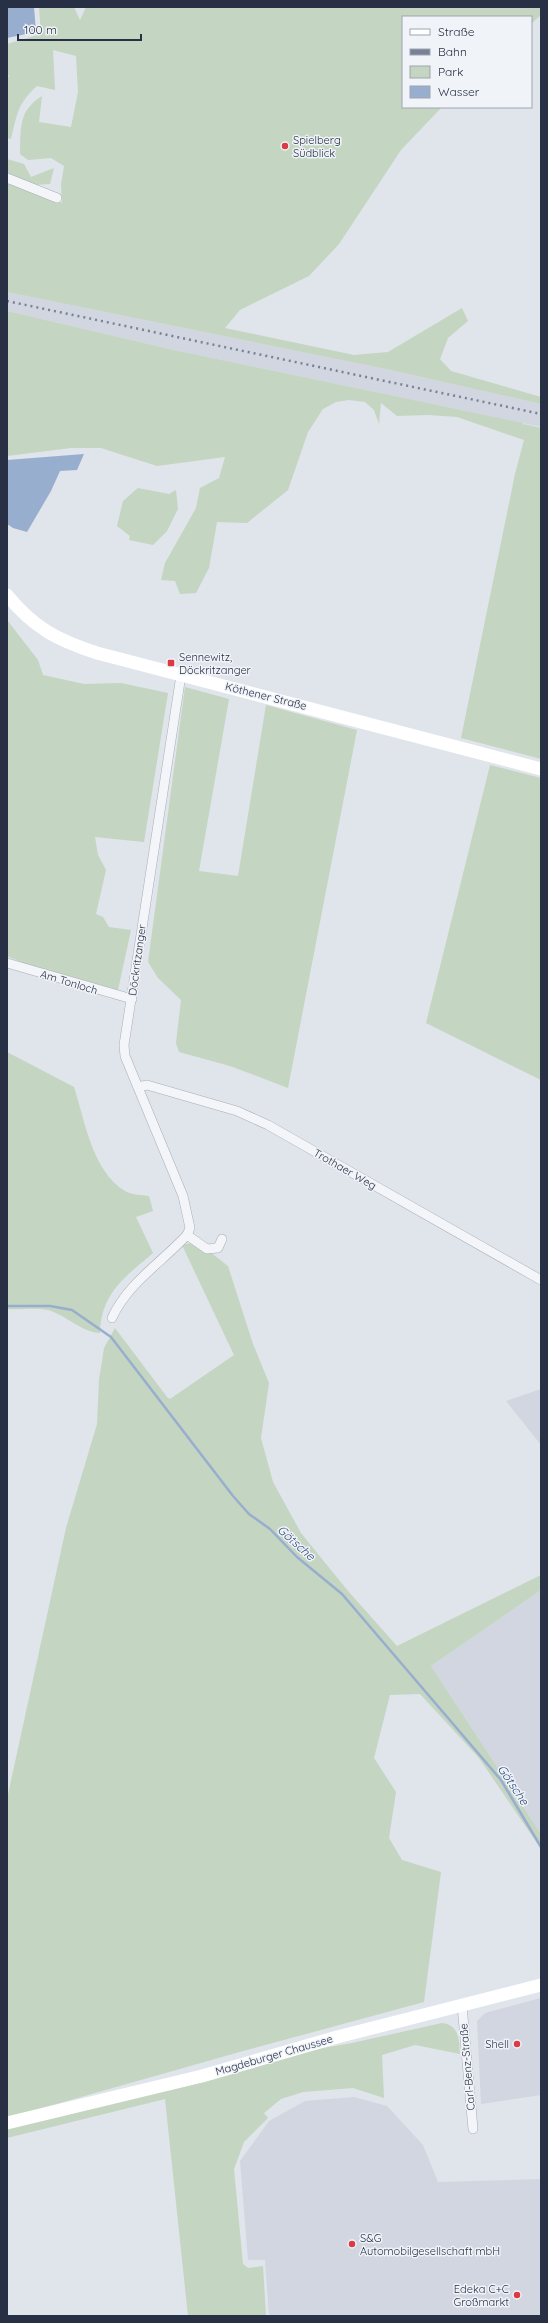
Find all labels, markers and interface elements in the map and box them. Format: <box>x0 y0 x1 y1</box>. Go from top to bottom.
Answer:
scale bar <box>18 16 141 42</box>
legend <box>402 16 532 108</box>
text: 100 m <box>24 22 57 37</box>
text: Straße <box>438 24 475 39</box>
text: Bahn <box>438 44 467 59</box>
text: Park <box>438 64 463 79</box>
text: Wasser <box>438 84 480 99</box>
place label: Spielberg Südblick <box>293 133 341 160</box>
marker: Spielberg Südblick <box>280 141 290 151</box>
place label: Sennewitz, Döckritzanger <box>179 650 252 677</box>
marker: Sennewitz, Döckritzanger <box>166 658 176 668</box>
street label: Köthener Straße <box>224 679 308 713</box>
street label: Döckritzanger <box>125 923 149 997</box>
street label: Am Tonloch <box>39 967 99 997</box>
street label: Trothaer Weg <box>311 1145 379 1193</box>
water label: Götsche <box>274 1522 319 1564</box>
water label: Götsche <box>495 1762 533 1809</box>
street label: Carl-Benz-Straße <box>456 2023 478 2111</box>
street label: Magdeburger Chaussee <box>214 2032 334 2078</box>
place label: Shell <box>485 2037 509 2051</box>
marker: Shell <box>512 2039 522 2049</box>
place label: S&G Automobilgesellschaft mbH <box>360 2231 500 2258</box>
marker: S&G Automobilgesellschaft mbH <box>347 2239 357 2249</box>
place label: Edeka C+C Großmarkt <box>454 2282 509 2309</box>
marker: Edeka C+C Großmarkt <box>512 2290 522 2300</box>

